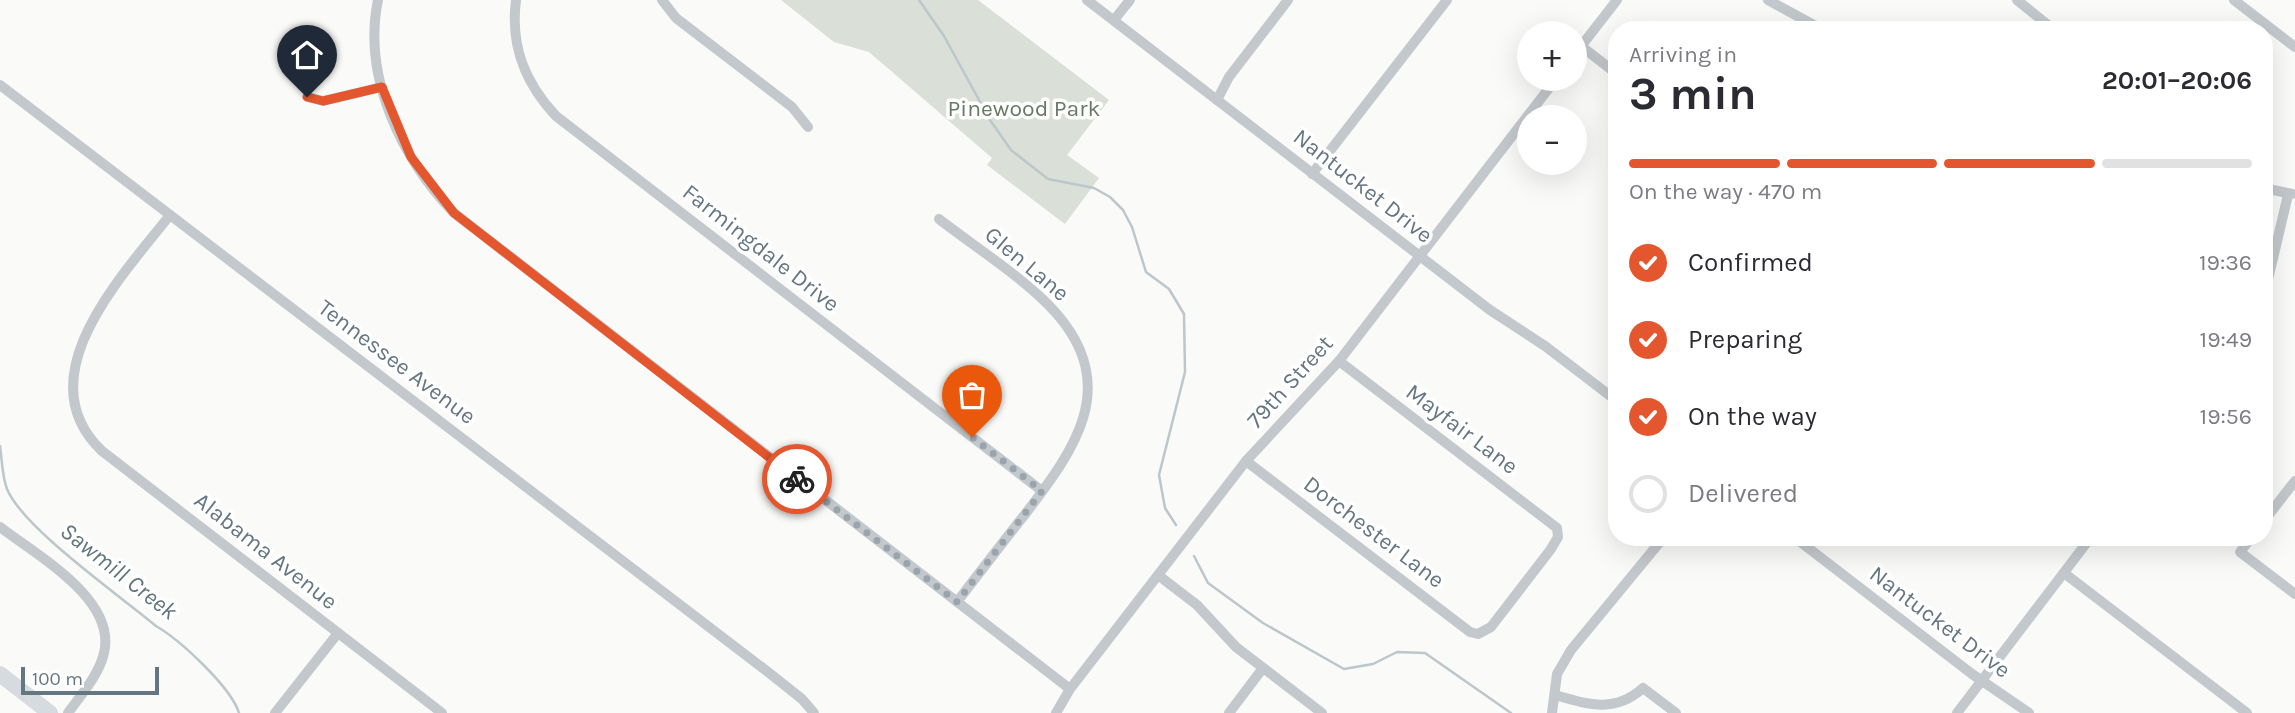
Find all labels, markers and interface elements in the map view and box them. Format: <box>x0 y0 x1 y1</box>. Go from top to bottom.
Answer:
map controls <box>1517 21 1587 175</box>
button: + <box>1517 21 1587 91</box>
pin <box>277 25 337 97</box>
icon: home <box>288 36 326 74</box>
text: Arriving in <box>1629 41 1737 68</box>
text: 20:01–20:06 <box>2102 65 2252 96</box>
text: 3 min <box>1629 67 1757 121</box>
park label: Pinewood Park <box>948 95 1100 122</box>
button: − <box>1517 105 1587 175</box>
street label: Nantucket Drive <box>1288 123 1438 249</box>
street label: Farmingdale Drive <box>677 178 845 318</box>
text: On the way · 470 m <box>1629 178 1822 205</box>
street label: Glen Lane <box>979 221 1075 307</box>
icon: check <box>1629 244 1667 282</box>
text: Confirmed <box>1688 247 1813 278</box>
text: 19:36 <box>2199 249 2252 276</box>
street label: Tennessee Avenue <box>313 294 481 430</box>
icon: check <box>1629 321 1667 359</box>
text: Preparing <box>1688 324 1802 355</box>
text: 19:49 <box>2200 326 2252 353</box>
street label: 79th Street <box>1241 330 1339 434</box>
pin <box>942 365 1002 437</box>
icon: bag <box>953 376 991 414</box>
street label: Mayfair Lane <box>1401 378 1523 480</box>
icon: check <box>1629 398 1667 436</box>
text: On the way <box>1688 401 1817 432</box>
text: 19:56 <box>2200 403 2252 430</box>
courier <box>762 444 832 514</box>
icon: bike <box>778 460 816 498</box>
street label: Dorchester Lane <box>1298 470 1450 594</box>
text: Delivered <box>1688 478 1798 509</box>
street label: Alabama Avenue <box>189 487 343 615</box>
water label: Sawmill Creek <box>55 517 184 626</box>
street label: Nantucket Drive <box>1864 560 2016 684</box>
scale bar <box>21 664 159 696</box>
text: 100 m <box>32 668 83 690</box>

